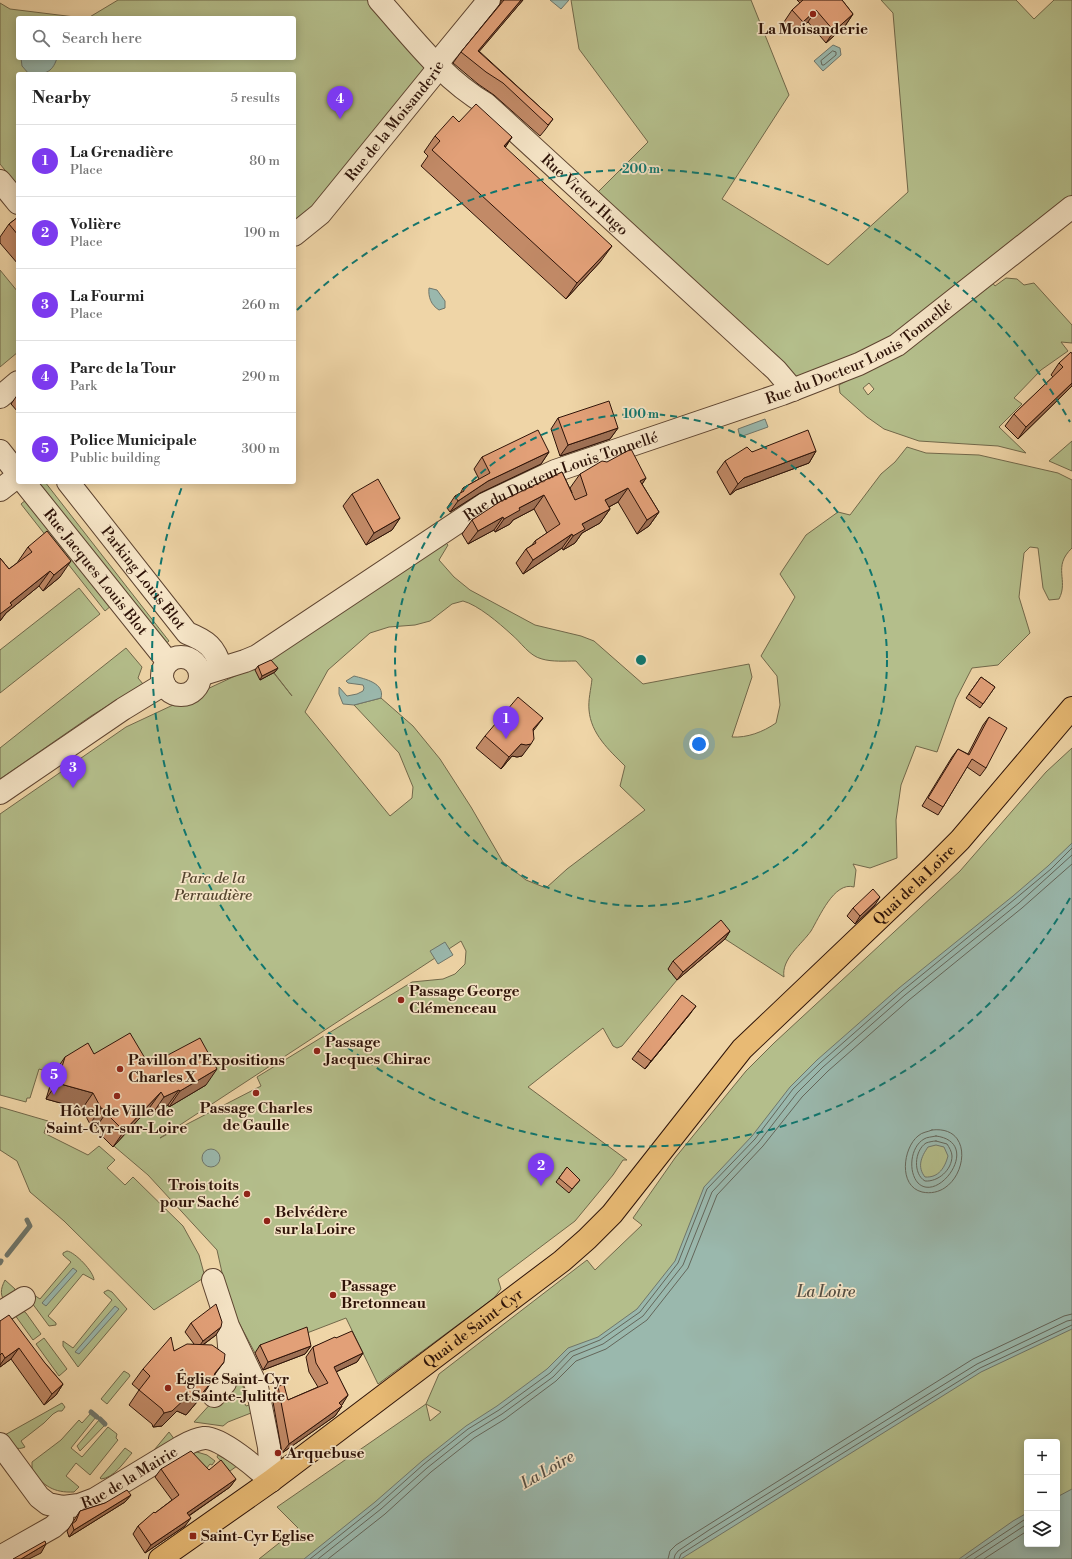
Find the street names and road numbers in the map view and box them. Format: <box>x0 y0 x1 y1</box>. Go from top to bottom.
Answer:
street label: Rue de la Moisanderie <box>341 58 449 185</box>
street label: Rue Victor Hugo <box>537 150 632 240</box>
street label: Rue du Docteur Louis Tonnellé <box>763 296 956 409</box>
street label: Rue du Docteur Louis Tonnellé <box>460 428 661 526</box>
street label: Rue Jacques Louis Blot <box>39 505 152 640</box>
street label: Parking Louis Blot <box>97 523 190 634</box>
street label: Quai de la Loire <box>869 841 960 929</box>
street label: Quai de Saint-Cyr <box>420 1284 528 1373</box>
street label: Rue de la Mairie <box>78 1442 181 1513</box>

